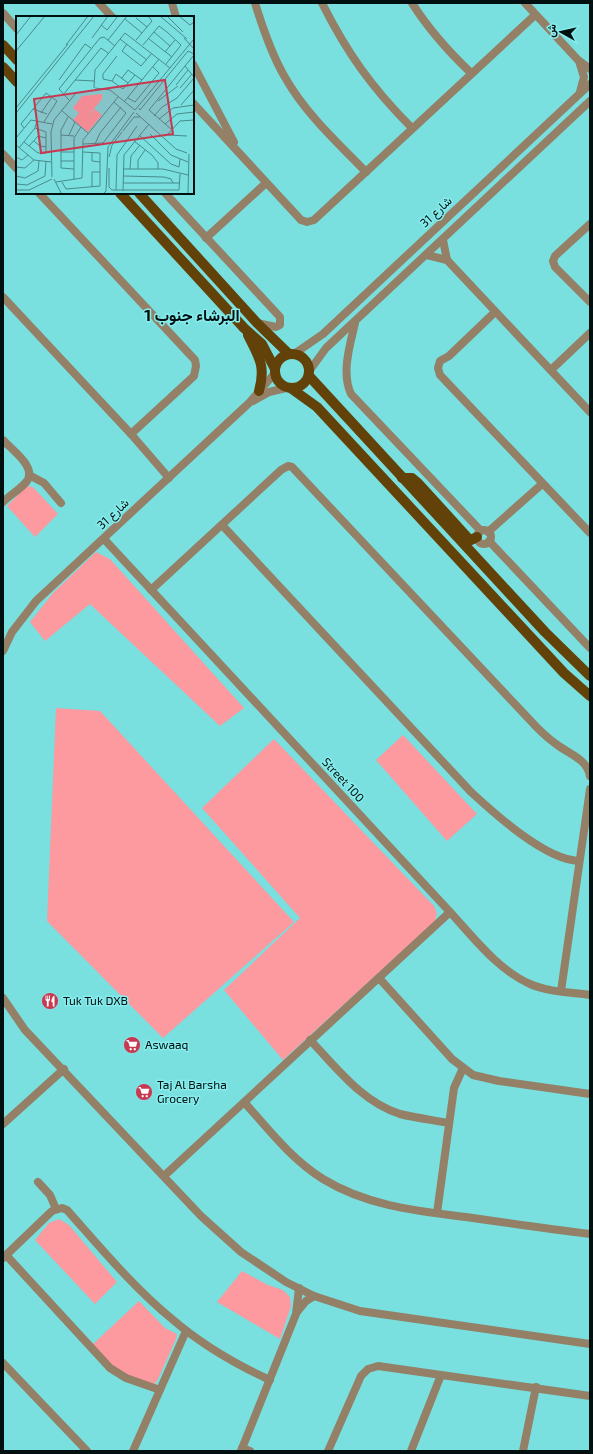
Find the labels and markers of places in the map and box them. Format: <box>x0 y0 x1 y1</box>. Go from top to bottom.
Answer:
restaurant icon: Tuk Tuk DXB <box>40 991 60 1011</box>
place label: Tuk Tuk DXB <box>63 993 128 1007</box>
supermarket icon: Aswaaq <box>122 1035 142 1055</box>
place label: Aswaaq <box>145 1037 188 1051</box>
place label: Taj Al Barsha Grocery <box>157 1077 227 1105</box>
supermarket icon: Taj Al Barsha Grocery <box>134 1082 154 1102</box>

